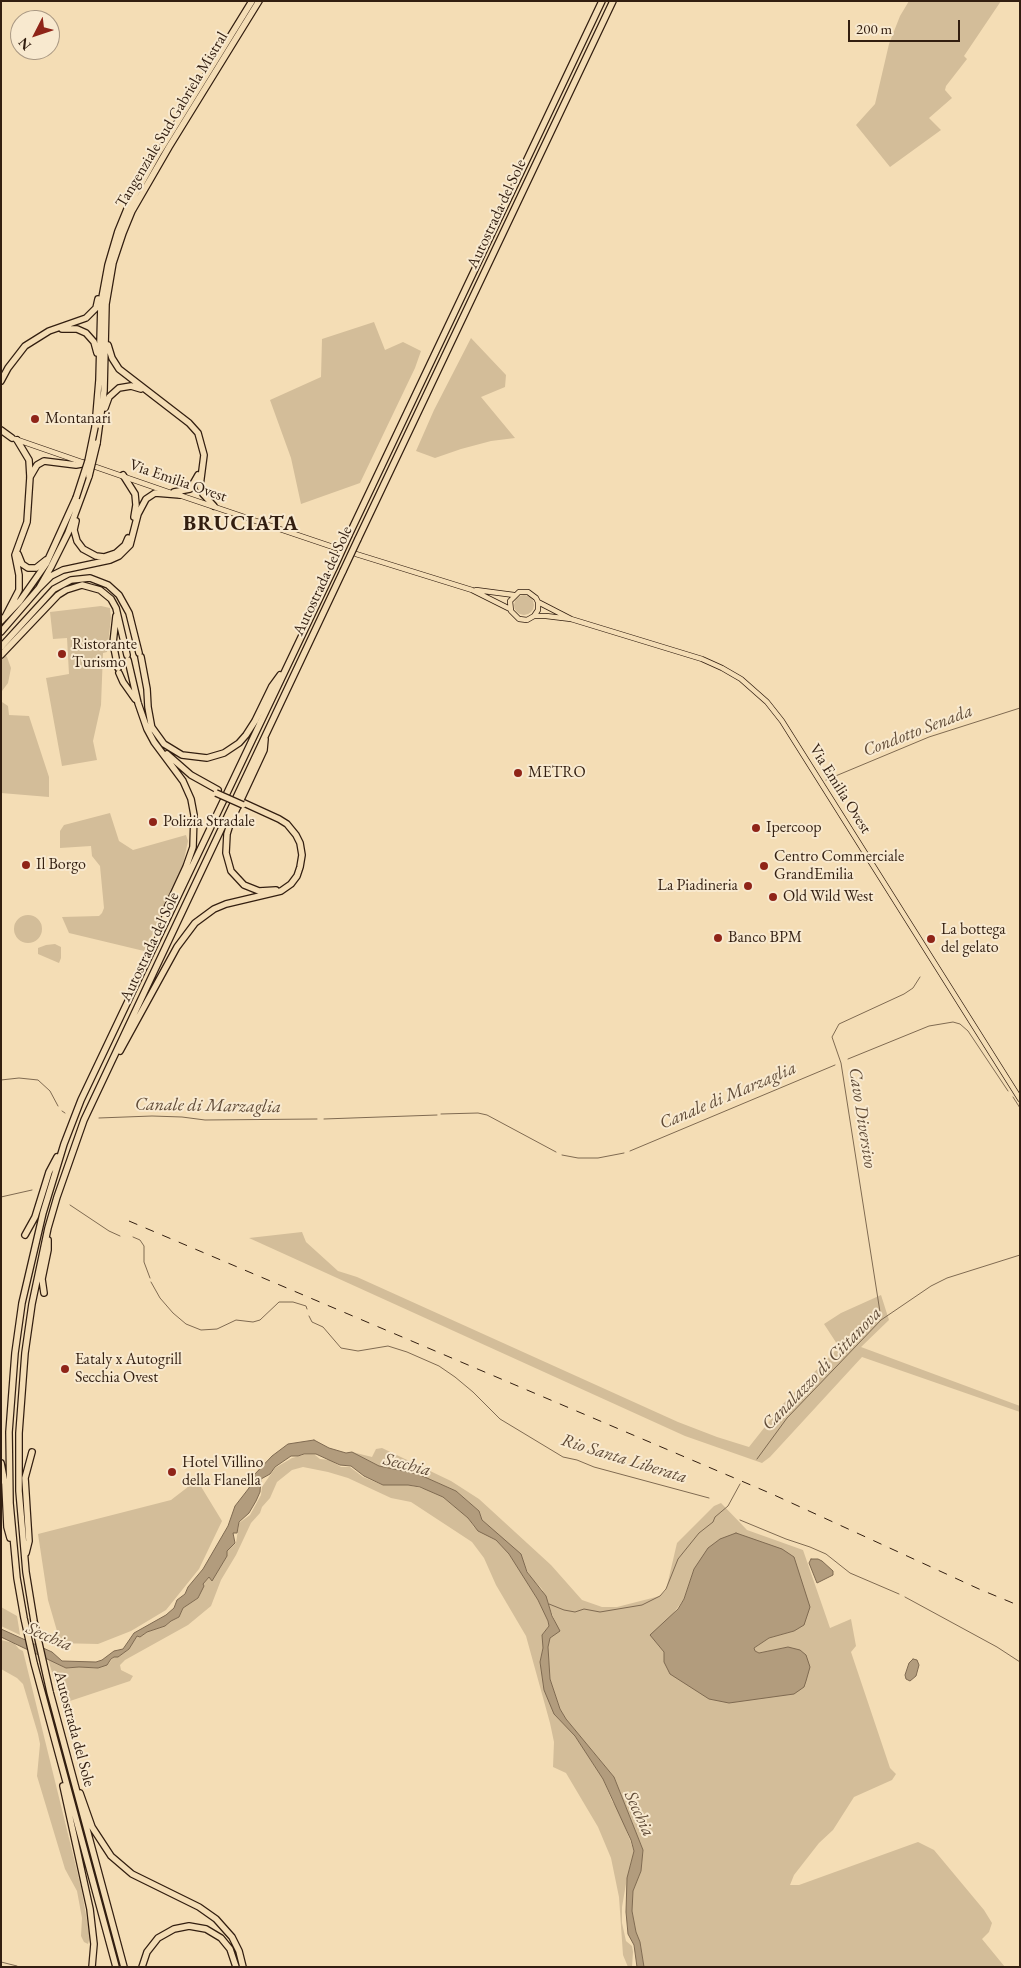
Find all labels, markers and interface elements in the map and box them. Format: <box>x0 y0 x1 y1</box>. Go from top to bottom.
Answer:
north arrow <box>10 10 60 60</box>
scale bar <box>851 10 964 42</box>
text: 200 m <box>856 19 892 38</box>
street label: Tangenziale Sud Gabriela Mistral <box>112 29 232 211</box>
text: N <box>14 34 35 54</box>
street label: Autostrada del Sole <box>463 156 531 272</box>
place label: Montanari <box>45 409 111 429</box>
marker: Montanari <box>29 413 41 425</box>
street label: Via Emilia Ovest <box>127 455 229 507</box>
district label: BRUCIATA <box>182 511 300 537</box>
street label: Autostrada del Sole <box>289 523 357 639</box>
place label: Ristorante Turismo <box>72 635 137 673</box>
marker: Ristorante Turismo <box>56 648 68 660</box>
water label: Condotto Senada <box>860 700 976 762</box>
street label: Via Emilia Ovest <box>805 741 875 837</box>
place label: METRO <box>528 763 586 783</box>
marker: METRO <box>512 767 524 779</box>
place label: Polizia Stradale <box>163 812 255 832</box>
marker: Polizia Stradale <box>147 816 159 828</box>
place label: Ipercoop <box>766 818 822 838</box>
marker: Ipercoop <box>750 822 762 834</box>
place label: Centro Commerciale GrandEmilia <box>774 847 904 885</box>
place label: Il Borgo <box>36 855 86 875</box>
marker: Il Borgo <box>20 859 32 871</box>
marker: Centro Commerciale GrandEmilia <box>758 860 770 872</box>
place label: La Piadineria <box>658 876 738 896</box>
marker: La Piadineria <box>742 880 754 892</box>
place label: Old Wild West <box>783 887 873 907</box>
street label: Autostrada del Sole <box>116 889 184 1005</box>
marker: Old Wild West <box>767 891 779 903</box>
place label: La bottega del gelato <box>941 920 1006 958</box>
place label: Banco BPM <box>728 928 802 948</box>
marker: Banco BPM <box>712 932 724 944</box>
marker: La bottega del gelato <box>925 933 937 945</box>
water label: Canale di Marzaglia <box>656 1057 800 1135</box>
water label: Cavo Diversivo <box>843 1066 881 1170</box>
water label: Canale di Marzaglia <box>135 1094 281 1118</box>
water label: Canalazzo di Cittanova <box>758 1303 886 1435</box>
place label: Eataly x Autogrill Secchia Ovest <box>75 1350 182 1388</box>
marker: Eataly x Autogrill Secchia Ovest <box>59 1363 71 1375</box>
water label: Rio Santa Liberata <box>558 1430 690 1488</box>
water label: Secchia <box>381 1449 433 1481</box>
place label: Hotel Villino della Flanella <box>182 1453 264 1491</box>
marker: Hotel Villino della Flanella <box>166 1466 178 1478</box>
water label: Secchia <box>23 1618 75 1656</box>
street label: Autostrada del Sole <box>49 1669 99 1789</box>
water label: Secchia <box>619 1788 659 1840</box>

